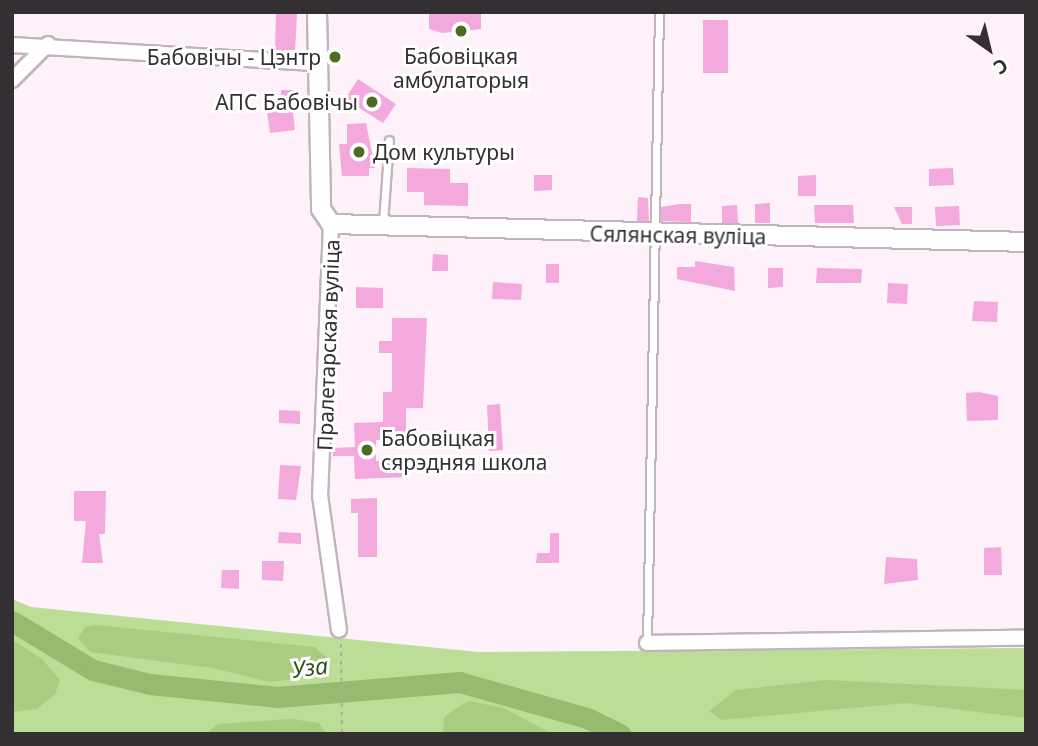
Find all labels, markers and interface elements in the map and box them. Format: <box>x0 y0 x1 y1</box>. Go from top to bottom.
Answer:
north arrow <box>954 14 1024 84</box>
marker: Бабовіцкая амбулаторыя <box>451 21 471 41</box>
place label: Бабовіцкая амбулаторыя <box>393 43 529 93</box>
place label: Бабовічы - Цэнтр <box>147 44 321 70</box>
marker: Бабовічы - Цэнтр <box>327 49 343 65</box>
text: С <box>988 52 1013 81</box>
place label: АПС Бабовічы <box>215 89 358 115</box>
marker: АПС Бабовічы <box>364 94 380 110</box>
place label: Дом культуры <box>373 139 515 165</box>
marker: Дом культуры <box>351 144 367 160</box>
street label: Сялянская вуліца <box>589 221 767 249</box>
street label: Пралетарская вуліца <box>312 239 344 451</box>
place label: Бабовіцкая сярэдняя школа <box>381 425 548 475</box>
marker: Бабовіцкая сярэдняя школа <box>359 442 375 458</box>
water label: Уза <box>290 651 330 683</box>

